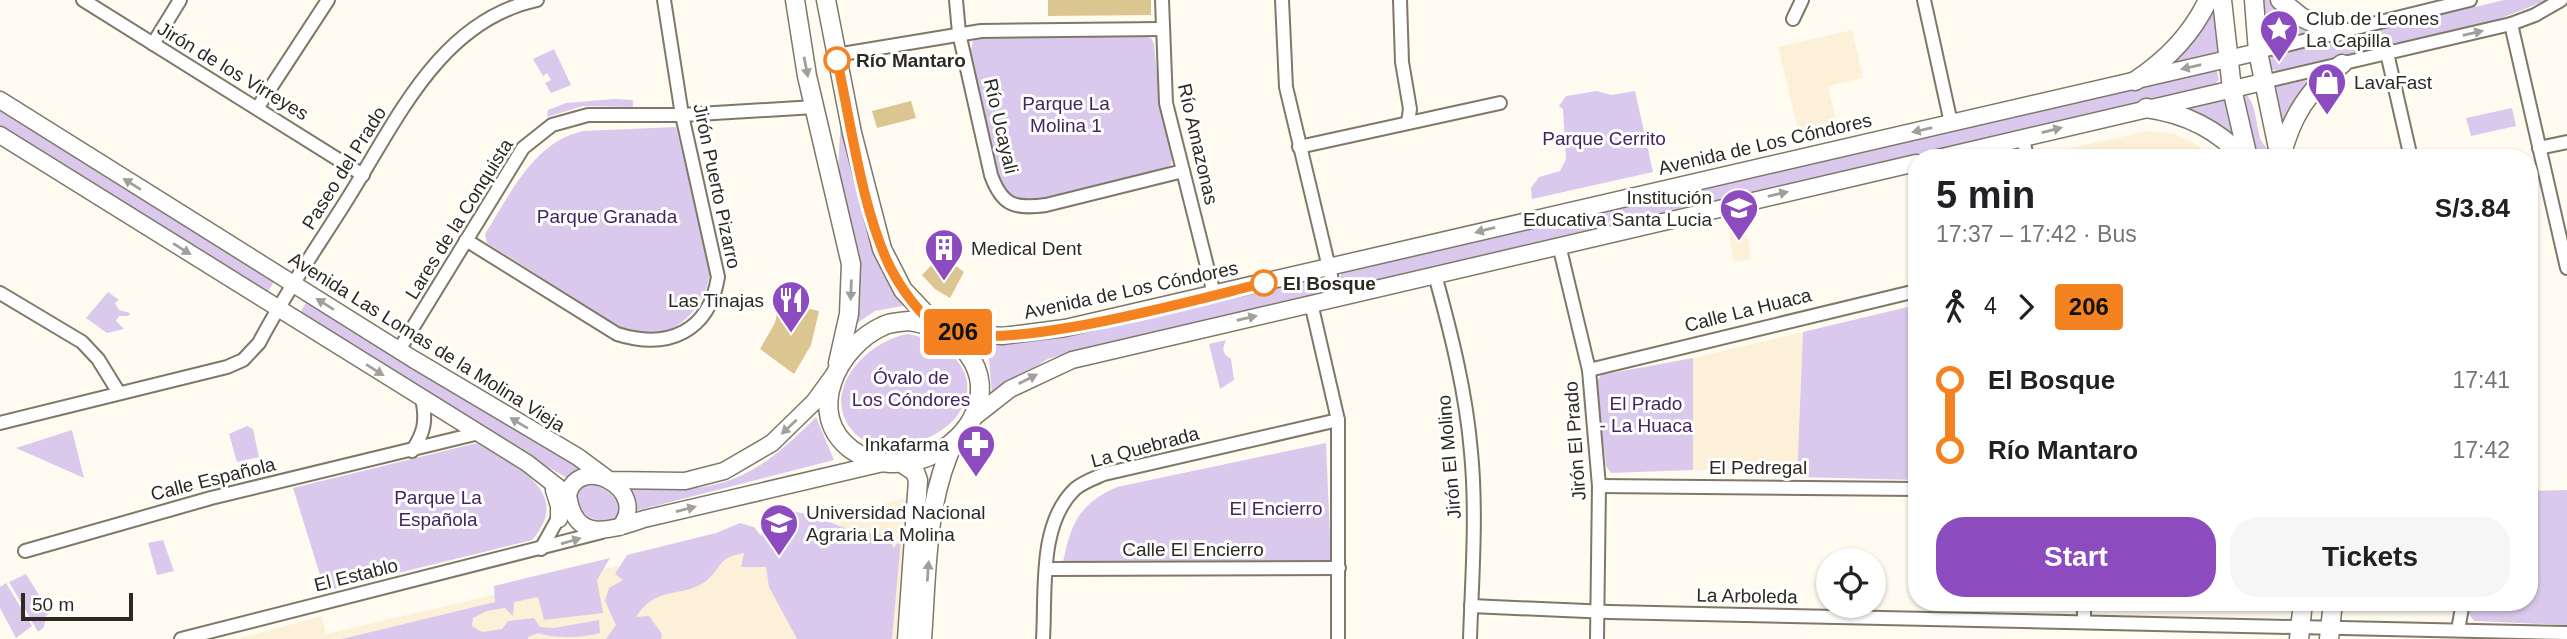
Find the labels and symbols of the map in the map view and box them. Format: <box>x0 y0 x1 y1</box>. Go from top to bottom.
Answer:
place icon: Club de Leones La Capilla <box>2258 8 2300 63</box>
place label: Club de Leones La Capilla <box>2306 8 2439 51</box>
street label: Jirón de los Virreyes <box>154 18 312 124</box>
one-way arrow <box>2462 27 2484 38</box>
marker: Río Mantaro <box>824 47 850 73</box>
place label: Río Mantaro <box>856 50 966 71</box>
one-way arrow <box>801 56 812 78</box>
shop icon: LavaFast <box>2306 61 2348 116</box>
one-way arrow <box>2180 62 2202 73</box>
place label: LavaFast <box>2354 72 2433 93</box>
street label: Río Ucayali <box>980 76 1022 176</box>
street label: Río Amazonas <box>1174 81 1222 207</box>
park label: Parque La Molina 1 <box>1022 93 1110 136</box>
street label: Jirón Puerto Pizarro <box>689 102 745 270</box>
street label: Paseo del Prado <box>298 103 390 233</box>
street label: Avenida de Los Cóndores <box>1656 109 1874 179</box>
one-way arrow <box>1911 124 1933 135</box>
one-way arrow <box>2041 124 2063 135</box>
park label: Parque Cerrito <box>1542 128 1666 149</box>
street label: Lares de la Conquista <box>401 135 517 303</box>
one-way arrow <box>122 177 142 190</box>
place label: Institución Educativa Santa Lucia <box>1523 187 1712 230</box>
school or university icon: Institución Educativa Santa Lucia <box>1718 187 1760 242</box>
one-way arrow <box>1767 189 1789 200</box>
park label: Parque Granada <box>537 206 678 227</box>
one-way arrow <box>1474 225 1496 236</box>
building icon: Medical Dent <box>923 227 965 282</box>
place label: Medical Dent <box>971 238 1083 259</box>
one-way arrow <box>173 243 192 256</box>
street label: Avenida Las Lomas de la Molina Vieja <box>285 248 569 436</box>
street label: Avenida de Los Cóndores <box>1022 257 1240 323</box>
marker: El Bosque <box>1251 270 1277 296</box>
place label: El Bosque <box>1283 273 1376 294</box>
restaurant icon: Las Tinajas <box>770 279 812 334</box>
one-way arrow <box>845 279 856 301</box>
street label: Calle La Huaca <box>1682 284 1814 336</box>
place label: Las Tinajas <box>668 290 764 311</box>
one-way arrow <box>315 298 335 311</box>
line badge: 206 <box>918 309 998 355</box>
one-way arrow <box>1236 312 1258 323</box>
one-way arrow <box>366 364 385 376</box>
park label: Óvalo de Los Cóndores <box>852 367 970 410</box>
one-way arrow <box>1018 373 1038 385</box>
street label: Jirón El Prado <box>1560 381 1590 501</box>
park label: El Prado - La Huaca <box>1600 393 1693 436</box>
street label: Jirón El Molino <box>1433 394 1465 520</box>
one-way arrow <box>510 417 529 429</box>
one-way arrow <box>781 419 798 435</box>
street label: La Quebrada <box>1089 422 1202 471</box>
pharmacy icon: Inkafarma <box>955 423 997 478</box>
place label: Inkafarma <box>865 434 949 455</box>
street label: Calle Española <box>148 453 278 505</box>
street label: El Pedregal <box>1709 457 1807 478</box>
park label: Parque La Española <box>394 487 482 530</box>
park label: El Encierro <box>1230 498 1322 519</box>
school or university icon: Universidad Nacional Agraria La Molina <box>758 502 800 557</box>
place label: Universidad Nacional Agraria La Molina <box>806 502 986 545</box>
one-way arrow <box>675 503 697 514</box>
one-way arrow <box>561 535 582 545</box>
street label: Calle El Encierro <box>1122 539 1264 560</box>
street label: El Establo <box>312 554 400 596</box>
one-way arrow <box>922 560 933 582</box>
street label: La Arboleda <box>1696 585 1798 607</box>
scale bar <box>21 590 133 622</box>

